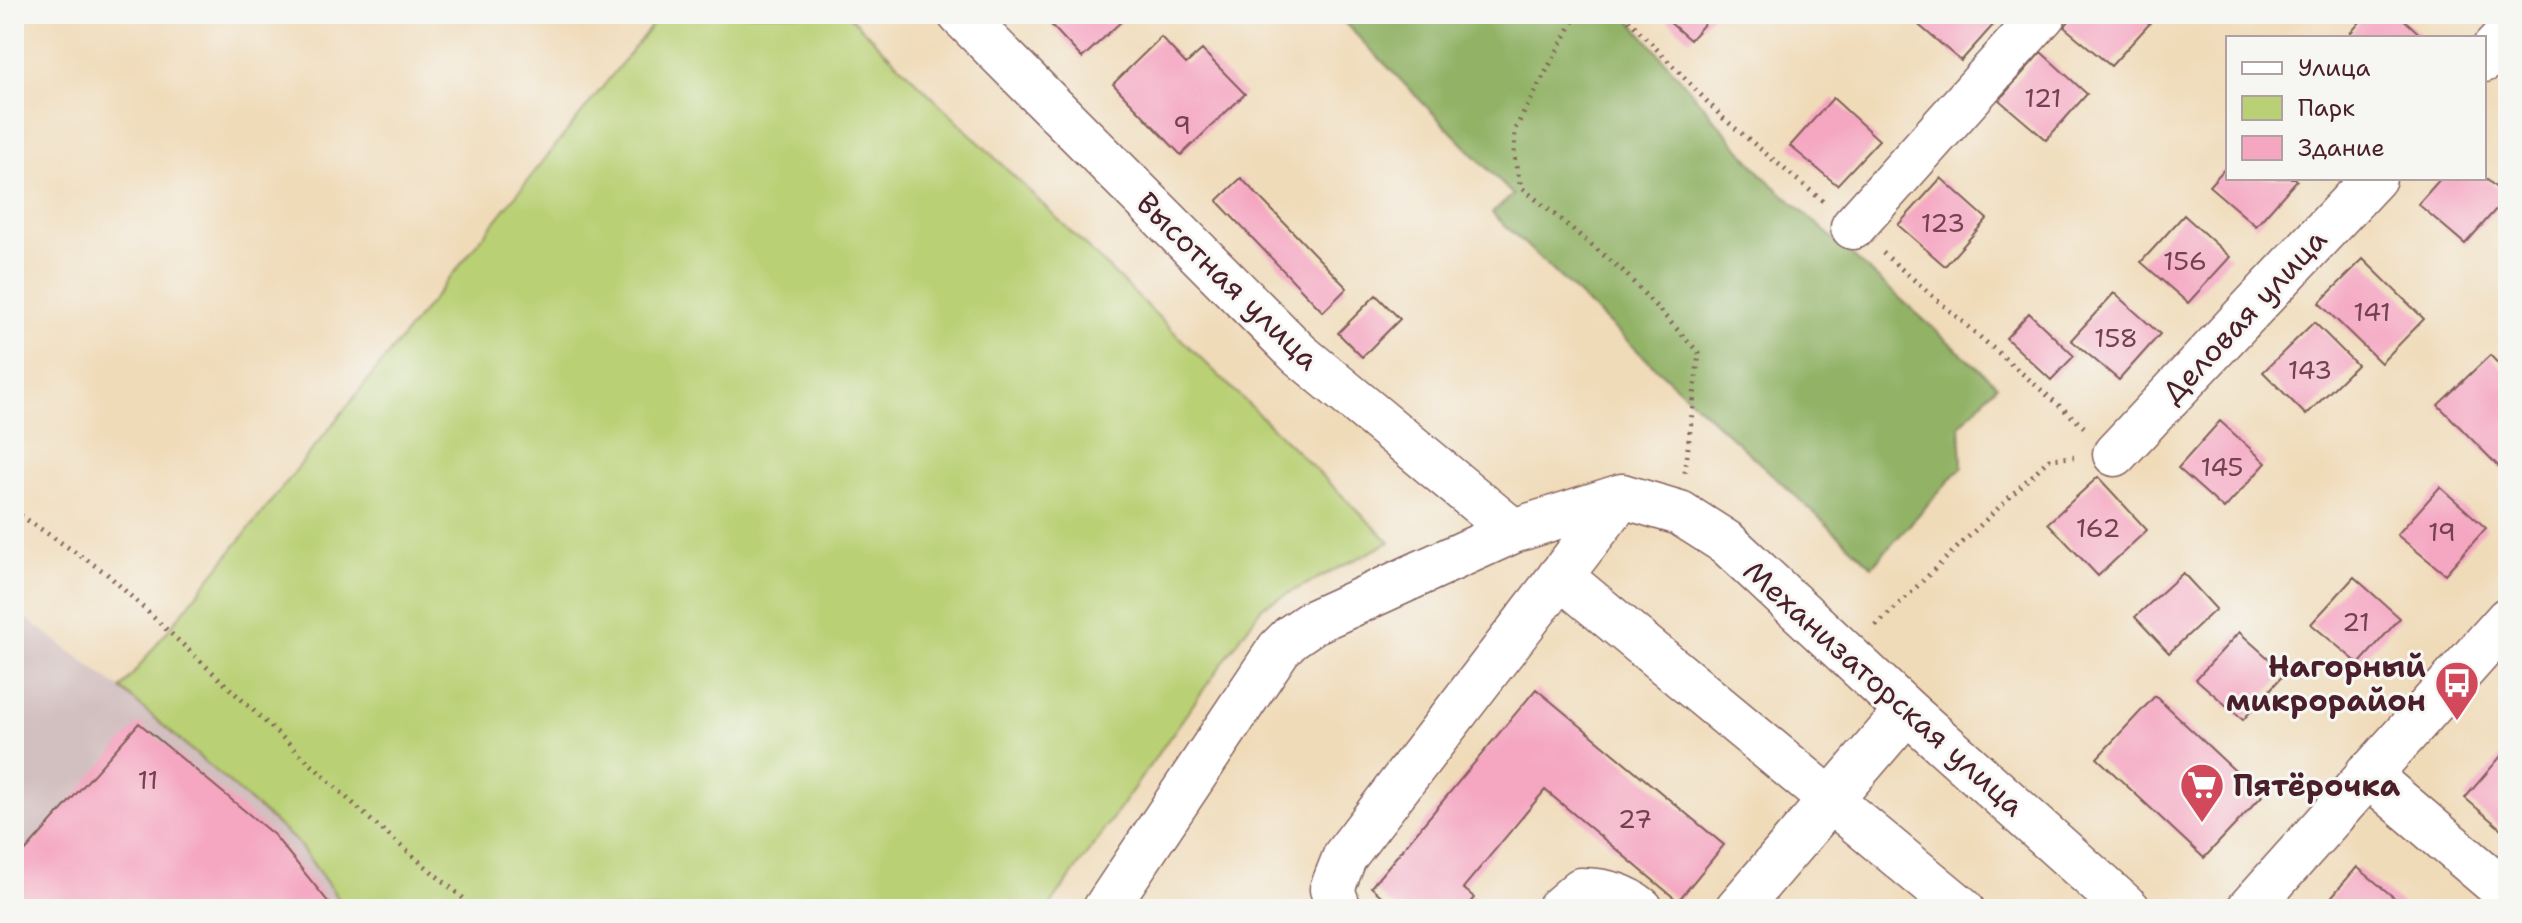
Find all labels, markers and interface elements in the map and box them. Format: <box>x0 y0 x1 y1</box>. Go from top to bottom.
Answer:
legend <box>2226 36 2486 180</box>
text: Улица <box>2298 52 2371 84</box>
house number: 121 <box>2024 80 2062 115</box>
text: Парк <box>2298 92 2355 124</box>
house number: 9 <box>1173 107 1191 142</box>
text: Здание <box>2298 132 2385 164</box>
street label: Высотная улица <box>1128 183 1329 379</box>
house number: 123 <box>1921 205 1965 240</box>
street label: Деловая улица <box>2152 219 2336 412</box>
house number: 156 <box>2163 243 2207 278</box>
house number: 141 <box>2353 294 2391 329</box>
house number: 158 <box>2094 320 2138 355</box>
house number: 143 <box>2288 352 2332 387</box>
house number: 145 <box>2200 449 2244 484</box>
house number: 162 <box>2076 510 2120 545</box>
house number: 19 <box>2428 514 2456 549</box>
street label: Механизаторская улица <box>1735 551 2034 826</box>
house number: 21 <box>2342 604 2370 639</box>
place label: Нагорный микрорайон <box>2226 646 2426 721</box>
bus stop icon: Нагорный микрорайон <box>2433 659 2481 722</box>
supermarket icon: Пятёрочка <box>2178 761 2226 824</box>
house number: 11 <box>138 762 158 797</box>
place label: Пятёрочка <box>2233 765 2401 806</box>
house number: 27 <box>1618 801 1652 836</box>

